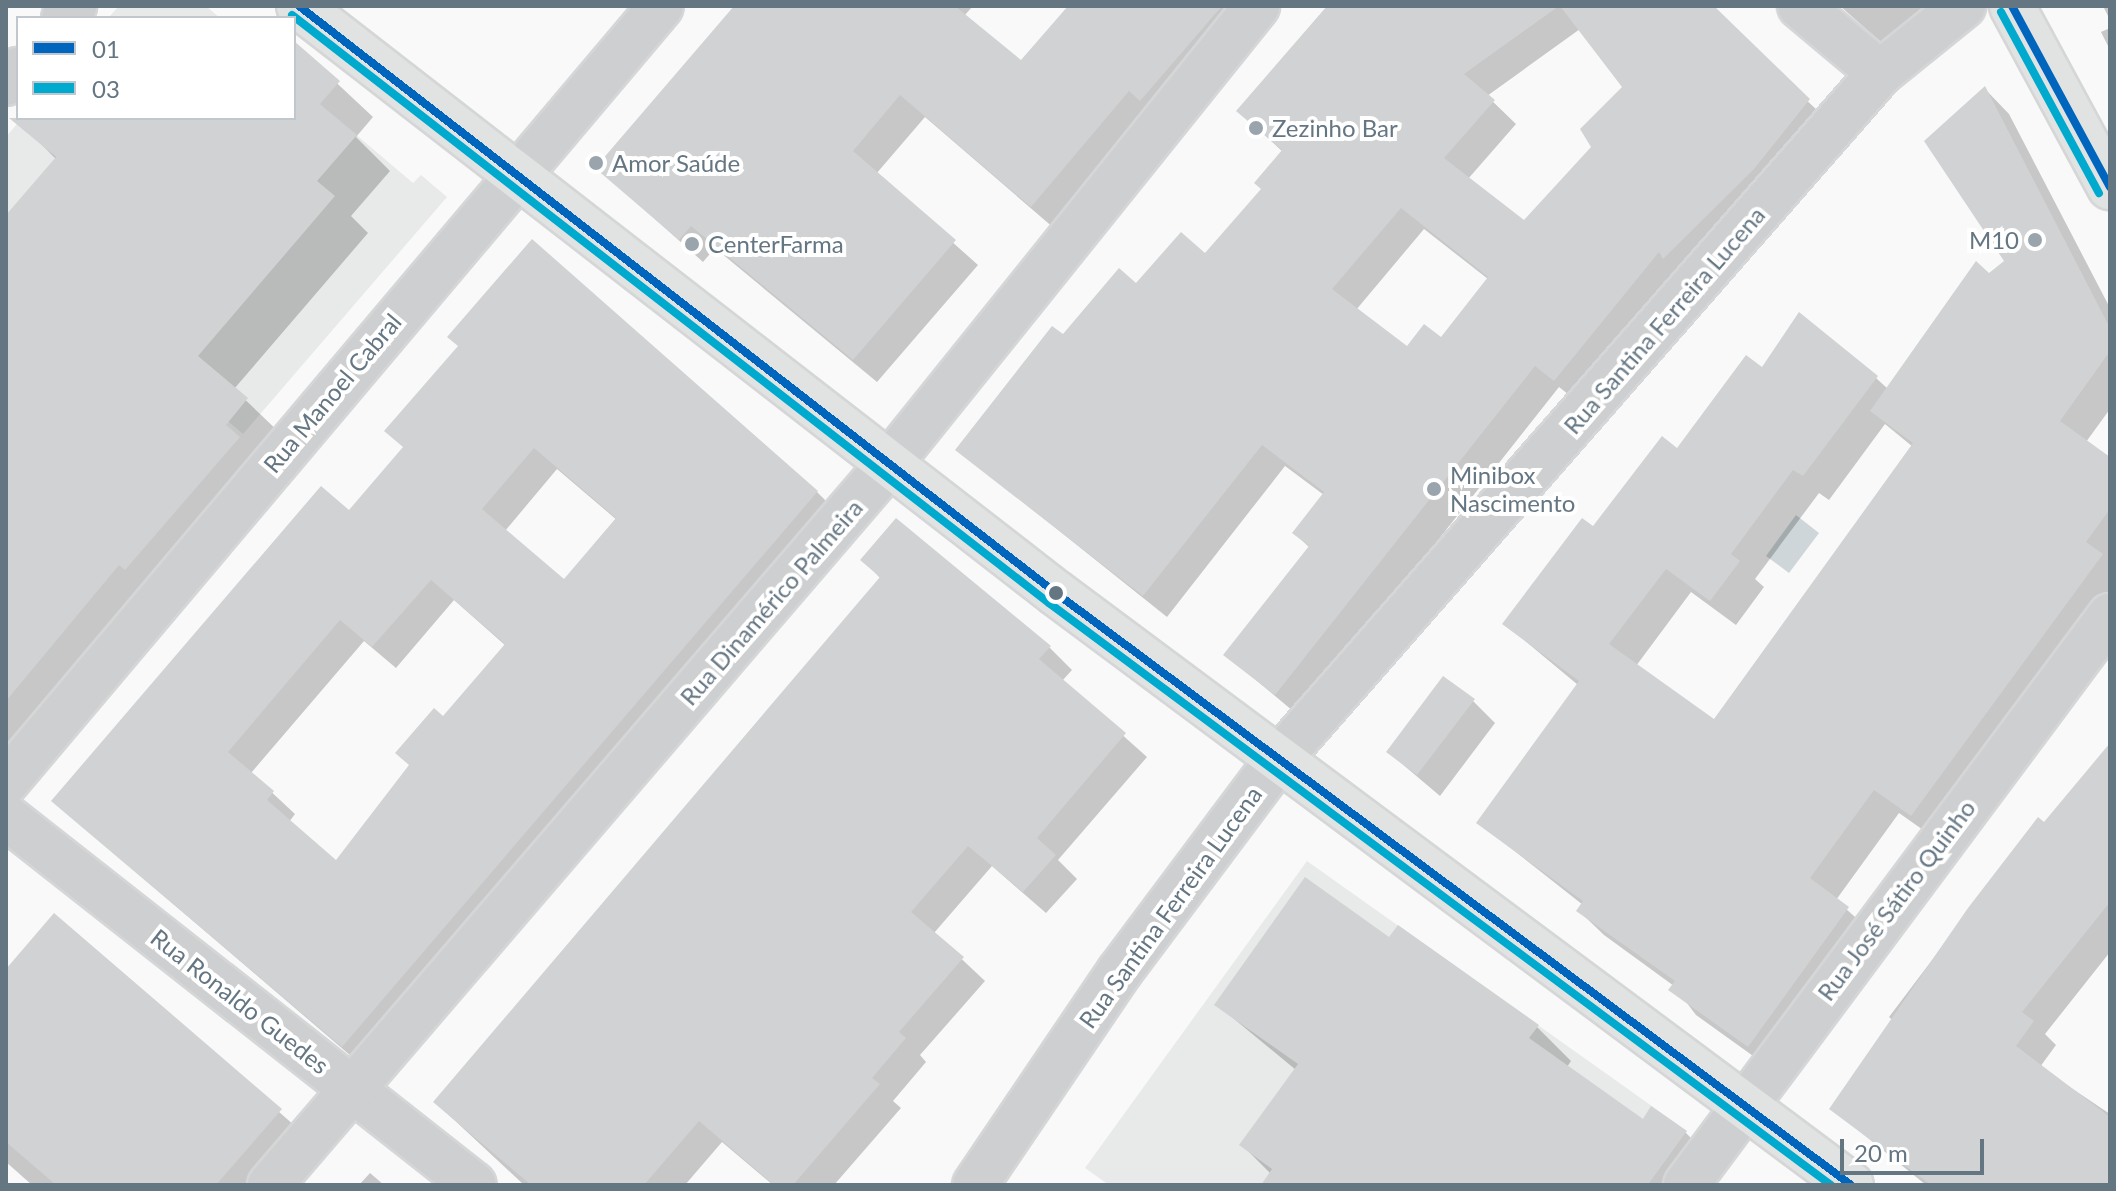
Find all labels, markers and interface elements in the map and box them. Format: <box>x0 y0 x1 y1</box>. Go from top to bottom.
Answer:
legend <box>16 16 296 120</box>
text: 01 <box>92 34 120 63</box>
text: 03 <box>92 74 120 103</box>
place label: Zezinho Bar <box>1272 114 1398 142</box>
marker: Zezinho Bar <box>1247 119 1265 137</box>
place label: Amor Saúde <box>612 149 741 177</box>
marker: Amor Saúde <box>587 154 605 172</box>
street label: Rua Santina Ferreira Lucena <box>1557 200 1771 440</box>
place label: M10 <box>1969 226 2019 254</box>
place label: CenterFarma <box>708 230 844 258</box>
marker: M10 <box>2026 231 2044 249</box>
marker: CenterFarma <box>683 235 701 253</box>
street label: Rua Manoel Cabral <box>257 308 407 478</box>
place label: Minibox Nascimento <box>1450 461 1575 517</box>
marker: Minibox Nascimento <box>1425 480 1443 498</box>
street label: Rua Dinamérico Palmeira <box>674 493 868 711</box>
unlabelled marker <box>1048 585 1064 601</box>
street label: Rua Santina Ferreira Lucena <box>1073 781 1267 1033</box>
street label: Rua José Sátiro Quinho <box>1811 794 1981 1006</box>
street label: Rua Ronaldo Guedes <box>145 923 335 1079</box>
scale bar <box>1844 1123 1988 1173</box>
text: 20 m <box>1854 1138 1908 1167</box>

